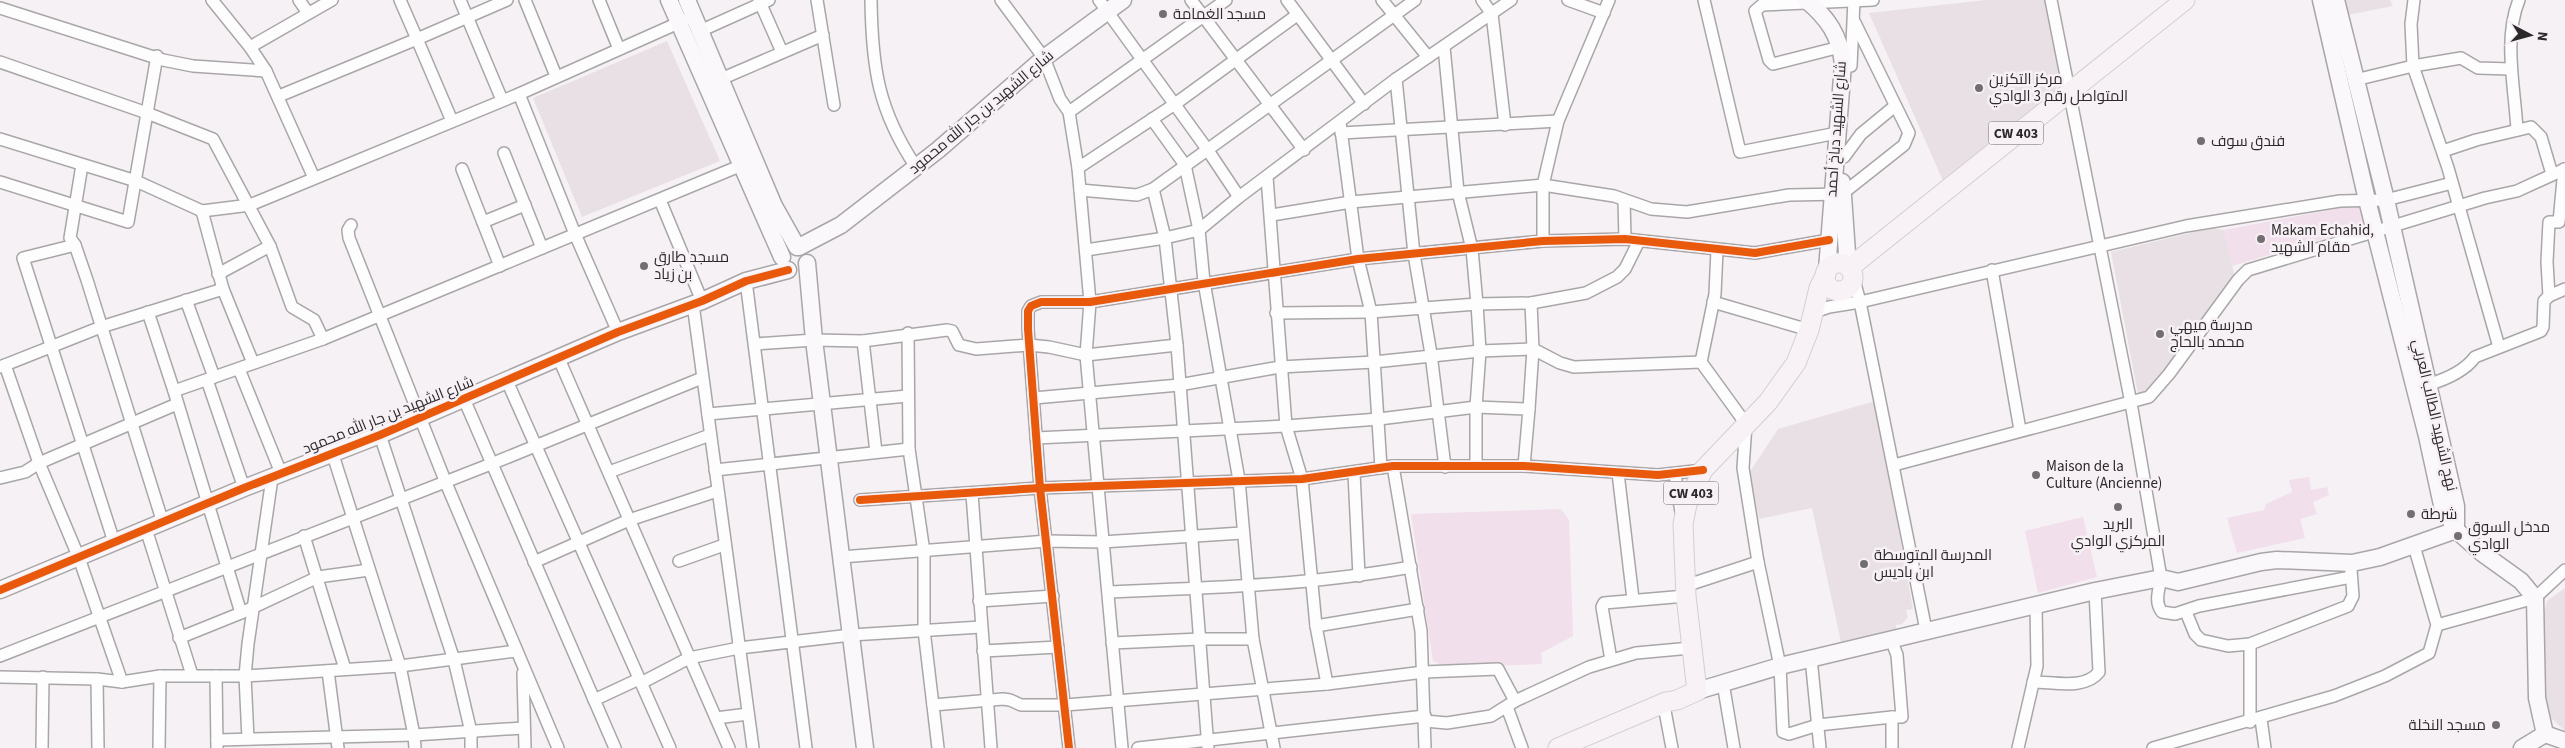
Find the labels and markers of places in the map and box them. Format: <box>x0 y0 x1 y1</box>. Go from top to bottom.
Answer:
place label: مسجد الغمامة <box>1173 4 1266 25</box>
marker: مسجد الغمامة <box>1157 8 1169 20</box>
place label: مركز التكزين المتواصل رقم 3 الوادي <box>1989 69 2128 108</box>
marker: مركز التكزين المتواصل رقم 3 الوادي <box>1973 82 1985 94</box>
place label: فندق سوف <box>2211 131 2285 152</box>
marker: فندق سوف <box>2195 135 2207 147</box>
place label: Makam Echahid, مقام الشهيد <box>2271 220 2374 258</box>
marker: Makam Echahid, مقام الشهيد <box>2255 233 2267 245</box>
place label: مسجد طارق بن زياد <box>654 247 729 285</box>
marker: مسجد طارق بن زياد <box>638 260 650 272</box>
place label: مدرسة ميهي محمد بالحاج <box>2170 315 2253 353</box>
marker: مدرسة ميهي محمد بالحاج <box>2154 328 2166 340</box>
place label: Maison de la Culture (Ancienne) <box>2046 456 2162 494</box>
marker: Maison de la Culture (Ancienne) <box>2030 469 2042 481</box>
marker: البريد المركزي الوادي <box>2112 501 2124 513</box>
place label: شرطة <box>2421 504 2457 525</box>
marker: شرطة <box>2405 508 2417 520</box>
place label: البريد المركزي الوادي <box>2071 514 2165 553</box>
place label: مدخل السوق الوادي <box>2468 517 2550 556</box>
marker: مدخل السوق الوادي <box>2452 530 2464 542</box>
place label: المدرسة المتوسطة ابن باديس <box>1874 545 1992 583</box>
marker: المدرسة المتوسطة ابن باديس <box>1858 558 1870 570</box>
place label: مسجد النخلة <box>2409 715 2486 736</box>
marker: مسجد النخلة <box>2490 719 2502 731</box>

